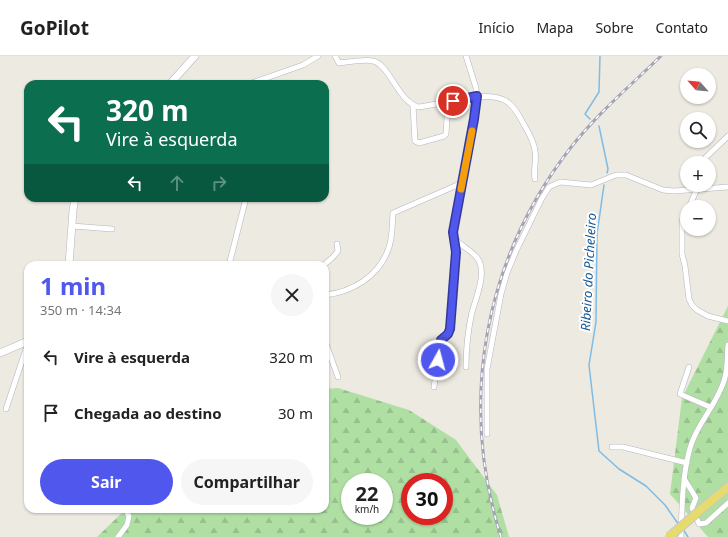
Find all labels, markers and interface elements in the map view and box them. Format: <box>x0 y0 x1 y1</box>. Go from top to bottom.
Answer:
text: GoPilot <box>20 15 89 41</box>
text: Início <box>479 18 514 37</box>
text: Mapa <box>536 18 573 37</box>
text: Sobre <box>595 18 634 37</box>
text: Contato <box>656 18 708 37</box>
north arrow <box>680 68 716 104</box>
map controls <box>680 68 716 236</box>
pin <box>436 84 470 118</box>
icon: arrive <box>442 90 464 112</box>
text: 320 m <box>106 91 189 129</box>
icon: left <box>40 96 92 148</box>
button: search <box>680 112 716 148</box>
text: Vire à esquerda <box>106 127 238 151</box>
button: + <box>680 156 716 192</box>
icon: left <box>124 172 146 194</box>
icon: ahead <box>166 172 188 194</box>
icon: right <box>208 172 230 194</box>
button: − <box>680 200 716 236</box>
water label: Ribeiro do Picheleiro <box>576 213 600 331</box>
text: 1 min <box>40 269 106 302</box>
button: close <box>271 274 313 316</box>
text: 350 m · 14:34 <box>40 301 121 319</box>
position arrow <box>417 339 459 381</box>
icon: left <box>40 346 62 368</box>
text: Vire à esquerda <box>74 347 190 367</box>
text: 320 m <box>269 347 313 367</box>
icon: arrive <box>40 402 62 424</box>
text: Chegada ao destino <box>74 403 222 423</box>
text: 30 m <box>278 403 313 423</box>
button: Sair <box>40 459 173 505</box>
button: Compartilhar <box>181 459 313 505</box>
speed limit sign: 30 <box>401 473 453 525</box>
text: 22 <box>356 480 378 507</box>
text: km/h <box>355 502 379 516</box>

